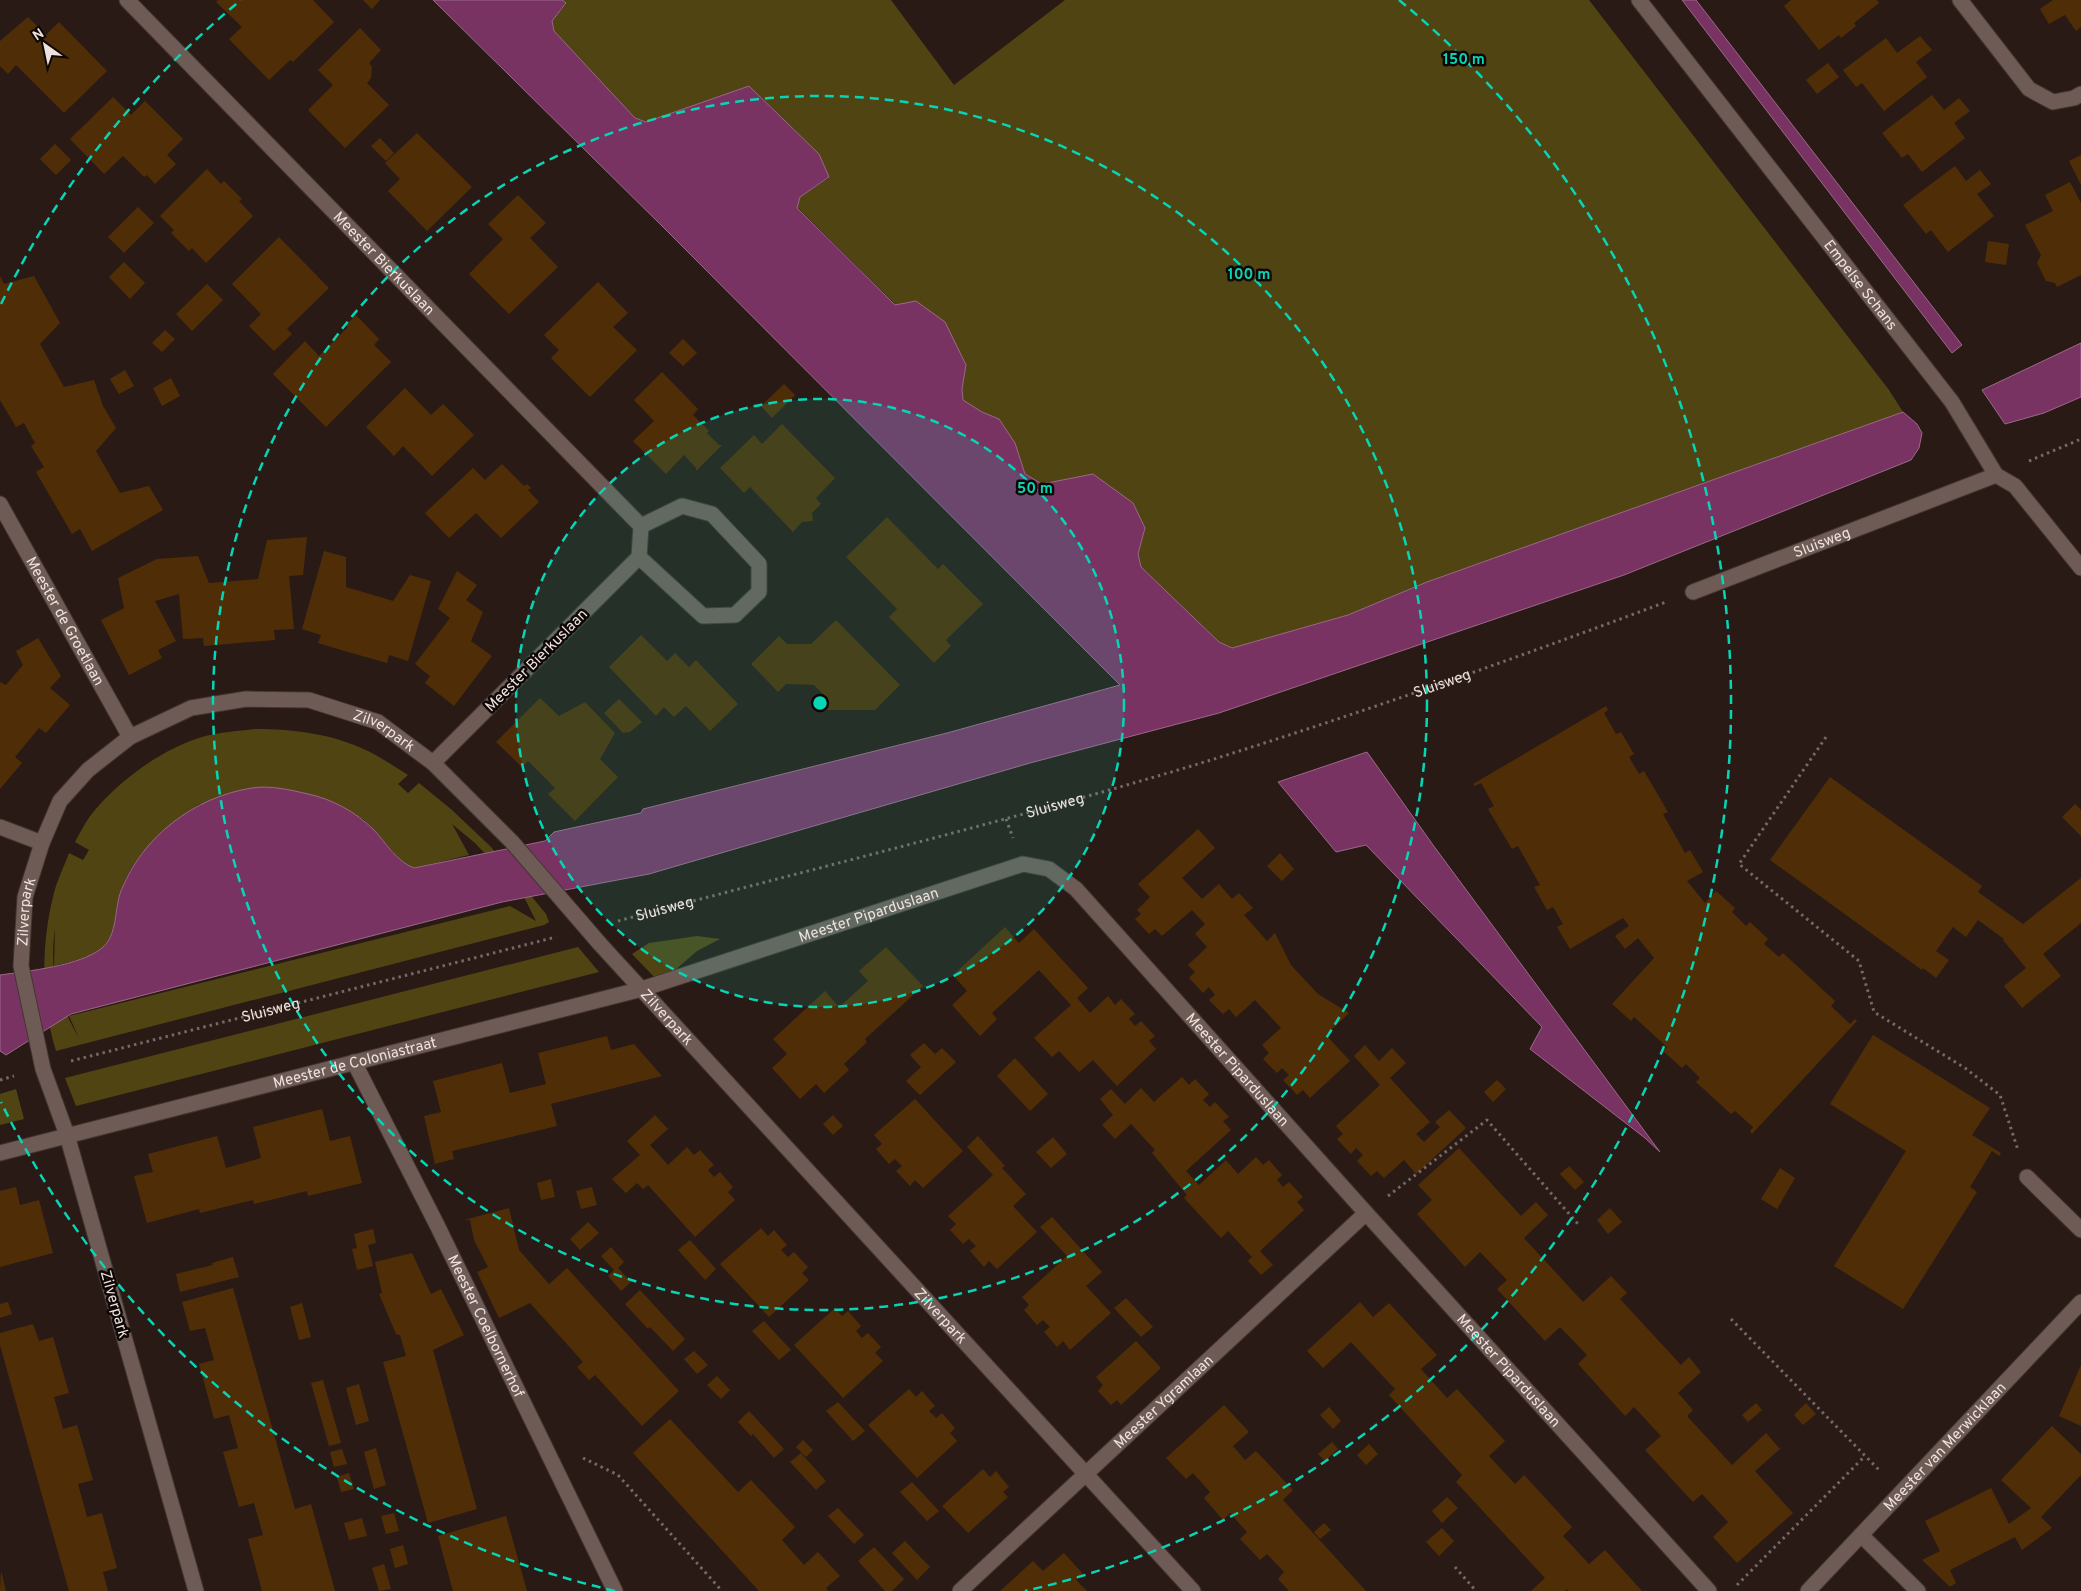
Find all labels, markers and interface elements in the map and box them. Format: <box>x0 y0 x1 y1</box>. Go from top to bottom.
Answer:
north arrow <box>20 20 70 70</box>
text: N <box>30 25 48 45</box>
text: 150 m <box>1443 51 1485 70</box>
street label: Meester Bierkuslaan <box>328 208 438 320</box>
street label: Empelse Schans <box>1818 237 1901 335</box>
text: 100 m <box>1228 266 1270 285</box>
text: 50 m <box>1017 480 1053 499</box>
street label: Sluisweg <box>1791 524 1853 563</box>
street label: Meester de Groetlaan <box>20 554 108 690</box>
street label: Meester Bierkuslaan <box>482 606 592 716</box>
street label: Sluisweg <box>1411 666 1474 703</box>
centre of rings <box>811 694 829 712</box>
street label: Zilverpark <box>350 707 418 757</box>
street label: Sluisweg <box>1024 790 1087 824</box>
street label: Zilverpark <box>14 875 42 947</box>
street label: Meester Piparduslaan <box>797 884 941 948</box>
street label: Sluisweg <box>634 893 696 927</box>
street label: Zilverpark <box>635 986 696 1050</box>
street label: Sluisweg <box>240 995 302 1028</box>
street label: Meester Piparduslaan <box>1181 1010 1292 1131</box>
street label: Meester de Coloniastraat <box>271 1034 439 1094</box>
street label: Meester Coelbornerhof <box>442 1252 527 1401</box>
street label: Zilverpark <box>95 1268 132 1340</box>
street label: Zilverpark <box>909 1285 970 1349</box>
street label: Meester Piparduslaan <box>1451 1311 1564 1432</box>
street label: Meester Ygramlaan <box>1111 1352 1218 1454</box>
street label: Meester van Merwicklaan <box>1880 1379 2011 1516</box>

